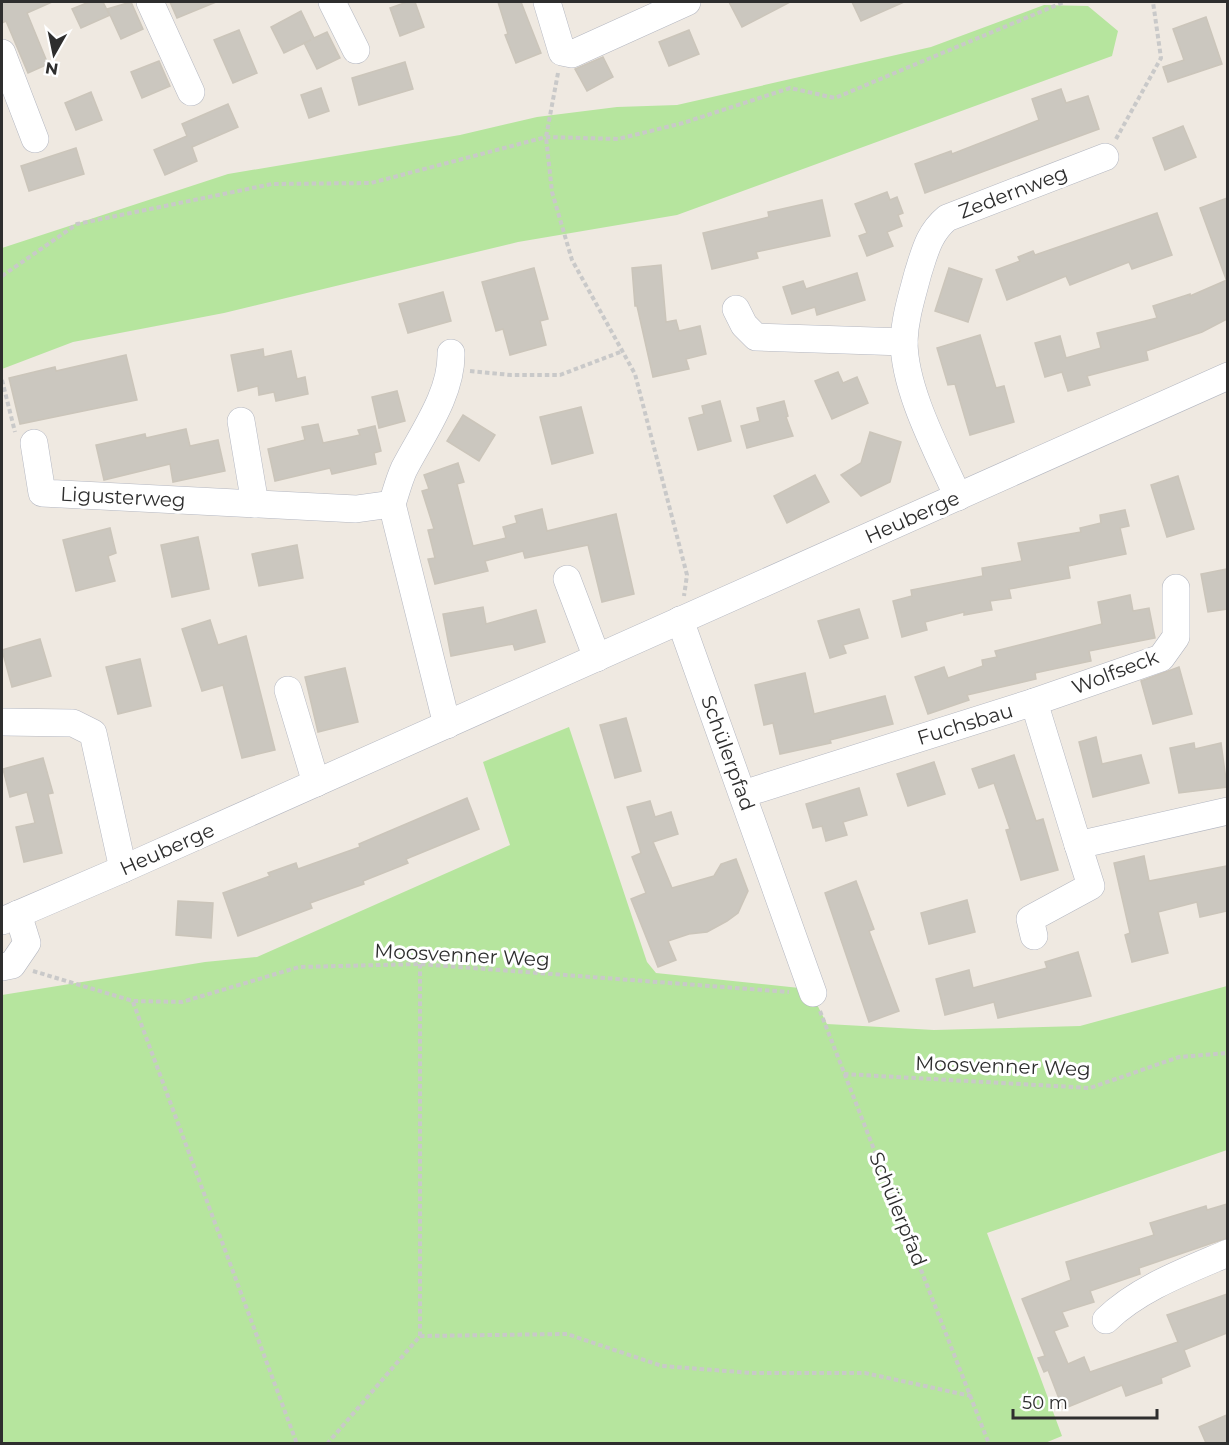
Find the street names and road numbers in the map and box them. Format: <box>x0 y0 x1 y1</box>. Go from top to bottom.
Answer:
street label: Zedernweg <box>955 160 1071 224</box>
street label: Ligusterweg <box>60 482 186 512</box>
street label: Heuberge <box>861 486 963 548</box>
street label: Wolfseck <box>1068 645 1162 699</box>
street label: Schülerpfad <box>696 692 760 814</box>
street label: Fuchsbau <box>914 698 1016 750</box>
street label: Heuberge <box>116 818 218 880</box>
street label: Moosvenner Weg <box>374 938 550 972</box>
street label: Moosvenner Weg <box>915 1051 1091 1081</box>
street label: Schülerpfad <box>864 1148 932 1270</box>

